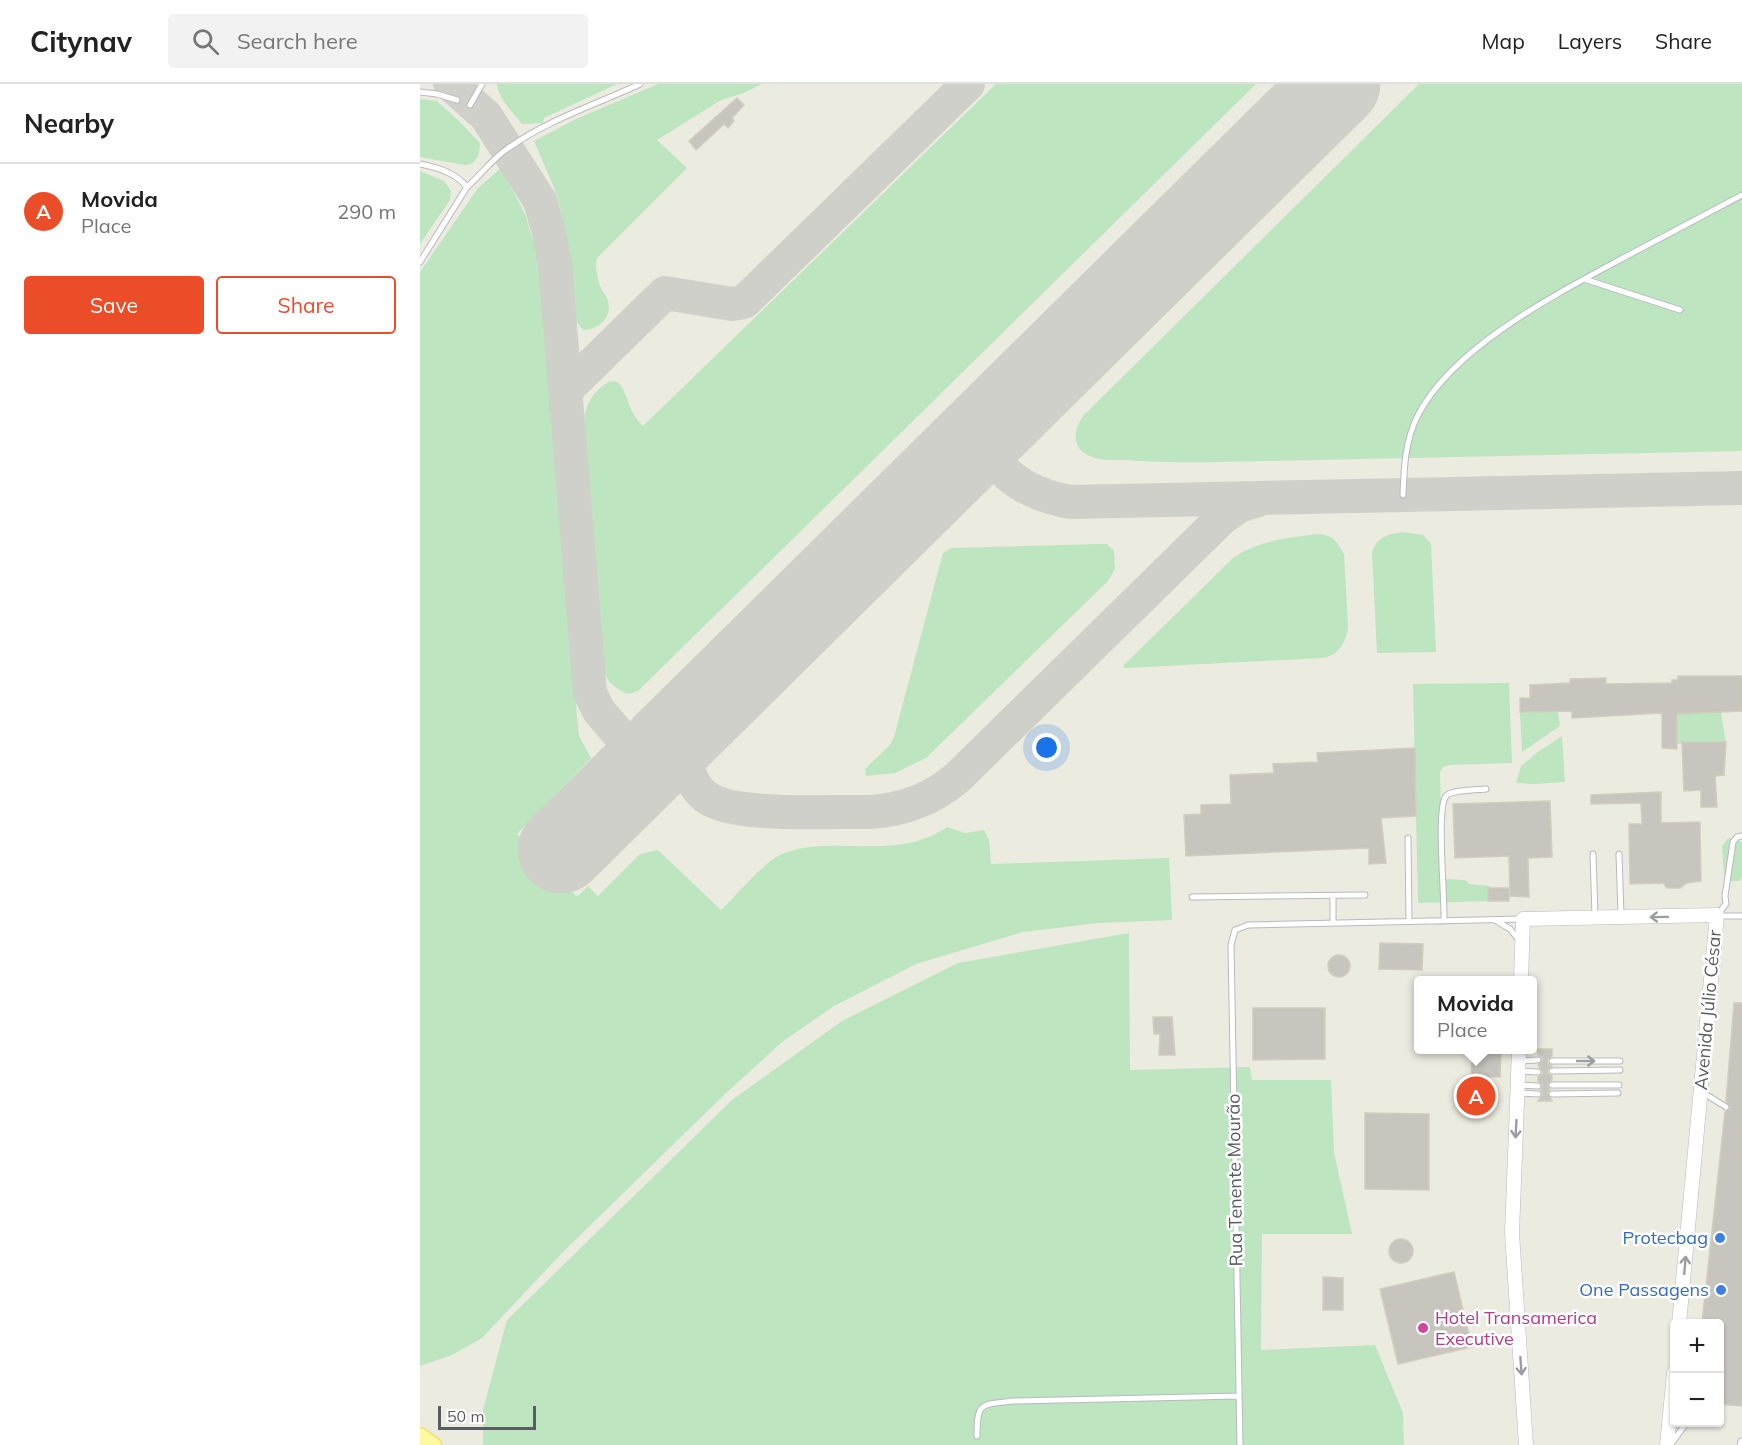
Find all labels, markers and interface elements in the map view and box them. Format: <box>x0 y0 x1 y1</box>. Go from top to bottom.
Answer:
search box <box>168 14 588 68</box>
text: Citynav <box>30 24 132 59</box>
icon: search <box>189 25 222 58</box>
text: Search here <box>237 27 358 55</box>
text: Map <box>1482 28 1525 54</box>
text: Layers <box>1558 28 1622 54</box>
text: Share <box>1655 28 1712 54</box>
text: Nearby <box>24 107 114 140</box>
text: Movida <box>81 185 158 213</box>
text: A <box>36 199 51 224</box>
text: 290 m <box>337 199 396 224</box>
text: Place <box>81 213 131 238</box>
button: Save <box>24 276 204 334</box>
button: Share <box>216 276 396 334</box>
your location <box>1032 733 1061 762</box>
one-way arrow <box>1649 911 1669 922</box>
street label: Avenida Júlio César <box>1689 928 1726 1091</box>
popup <box>1414 976 1537 1054</box>
text: Movida <box>1437 989 1514 1017</box>
text: Place <box>1437 1017 1487 1042</box>
one-way arrow <box>1576 1055 1596 1067</box>
pin: A <box>1456 1074 1496 1118</box>
street label: Rua Tenente Mourão <box>1221 1093 1248 1267</box>
one-way arrow <box>1511 1118 1522 1138</box>
place label: Protecbag <box>1622 1226 1708 1249</box>
marker: Protecbag <box>1713 1231 1727 1245</box>
one-way arrow <box>1680 1256 1691 1276</box>
place label: One Passagens <box>1579 1278 1709 1301</box>
marker: One Passagens <box>1714 1283 1728 1297</box>
place label: Hotel Transamerica Executive <box>1435 1306 1597 1350</box>
map controls <box>1670 1319 1724 1427</box>
button: + <box>1670 1319 1724 1373</box>
marker: Hotel Transamerica Executive <box>1416 1321 1430 1335</box>
one-way arrow <box>1515 1355 1526 1375</box>
button: − <box>1670 1373 1724 1427</box>
scale bar <box>438 1403 536 1430</box>
text: 50 m <box>447 1406 484 1426</box>

